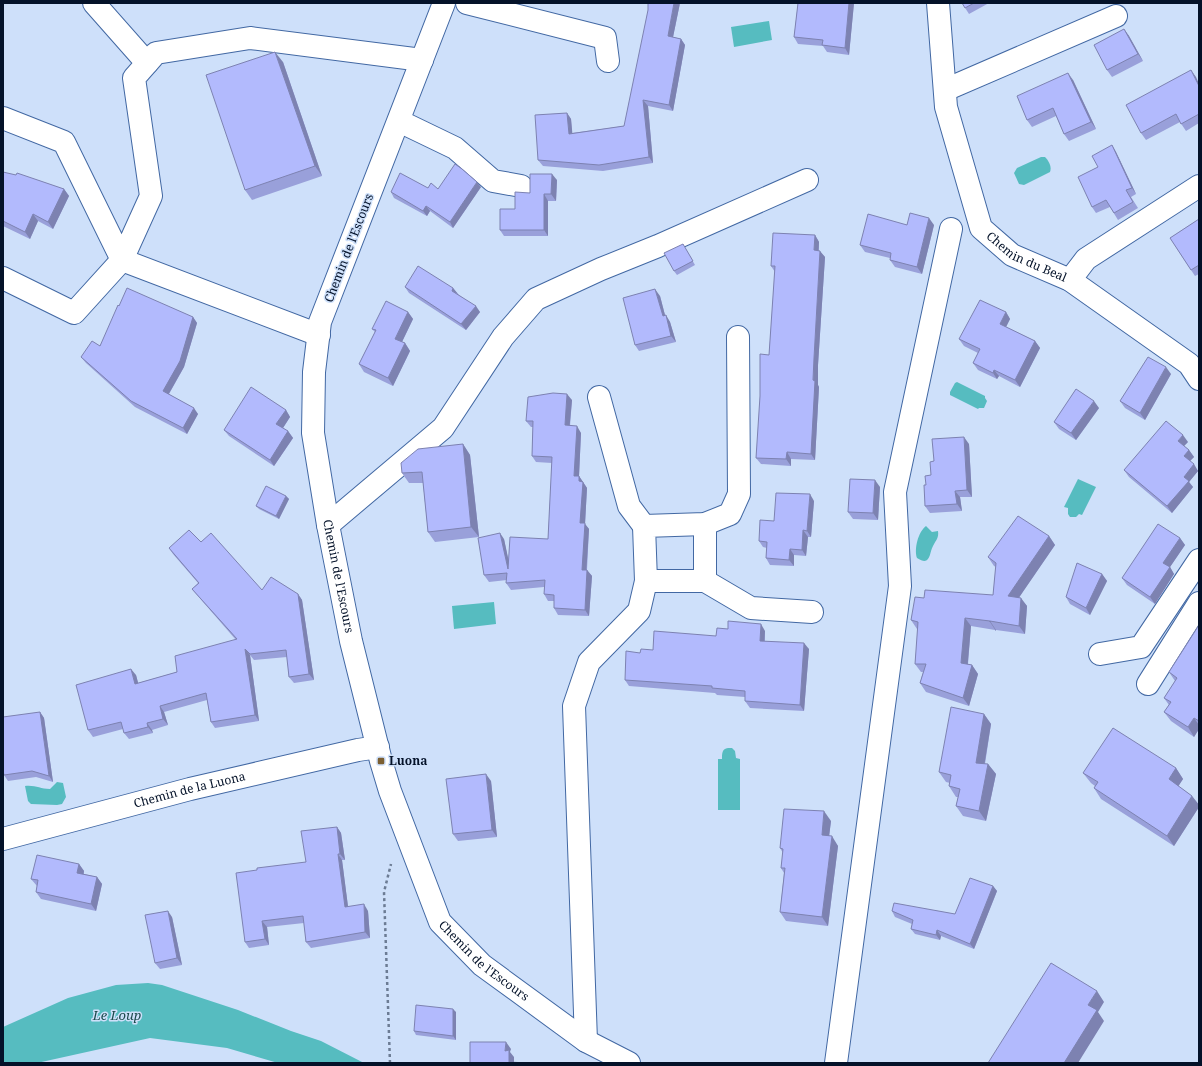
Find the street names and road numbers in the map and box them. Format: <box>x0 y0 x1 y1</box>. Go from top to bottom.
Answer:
street label: Chemin de l'Escours <box>320 191 377 305</box>
street label: Chemin du Beal <box>983 227 1070 286</box>
street label: Chemin de l'Escours <box>319 518 358 634</box>
street label: Chemin de la Luona <box>132 767 247 812</box>
street label: Chemin de l'Escours <box>435 916 533 1005</box>

